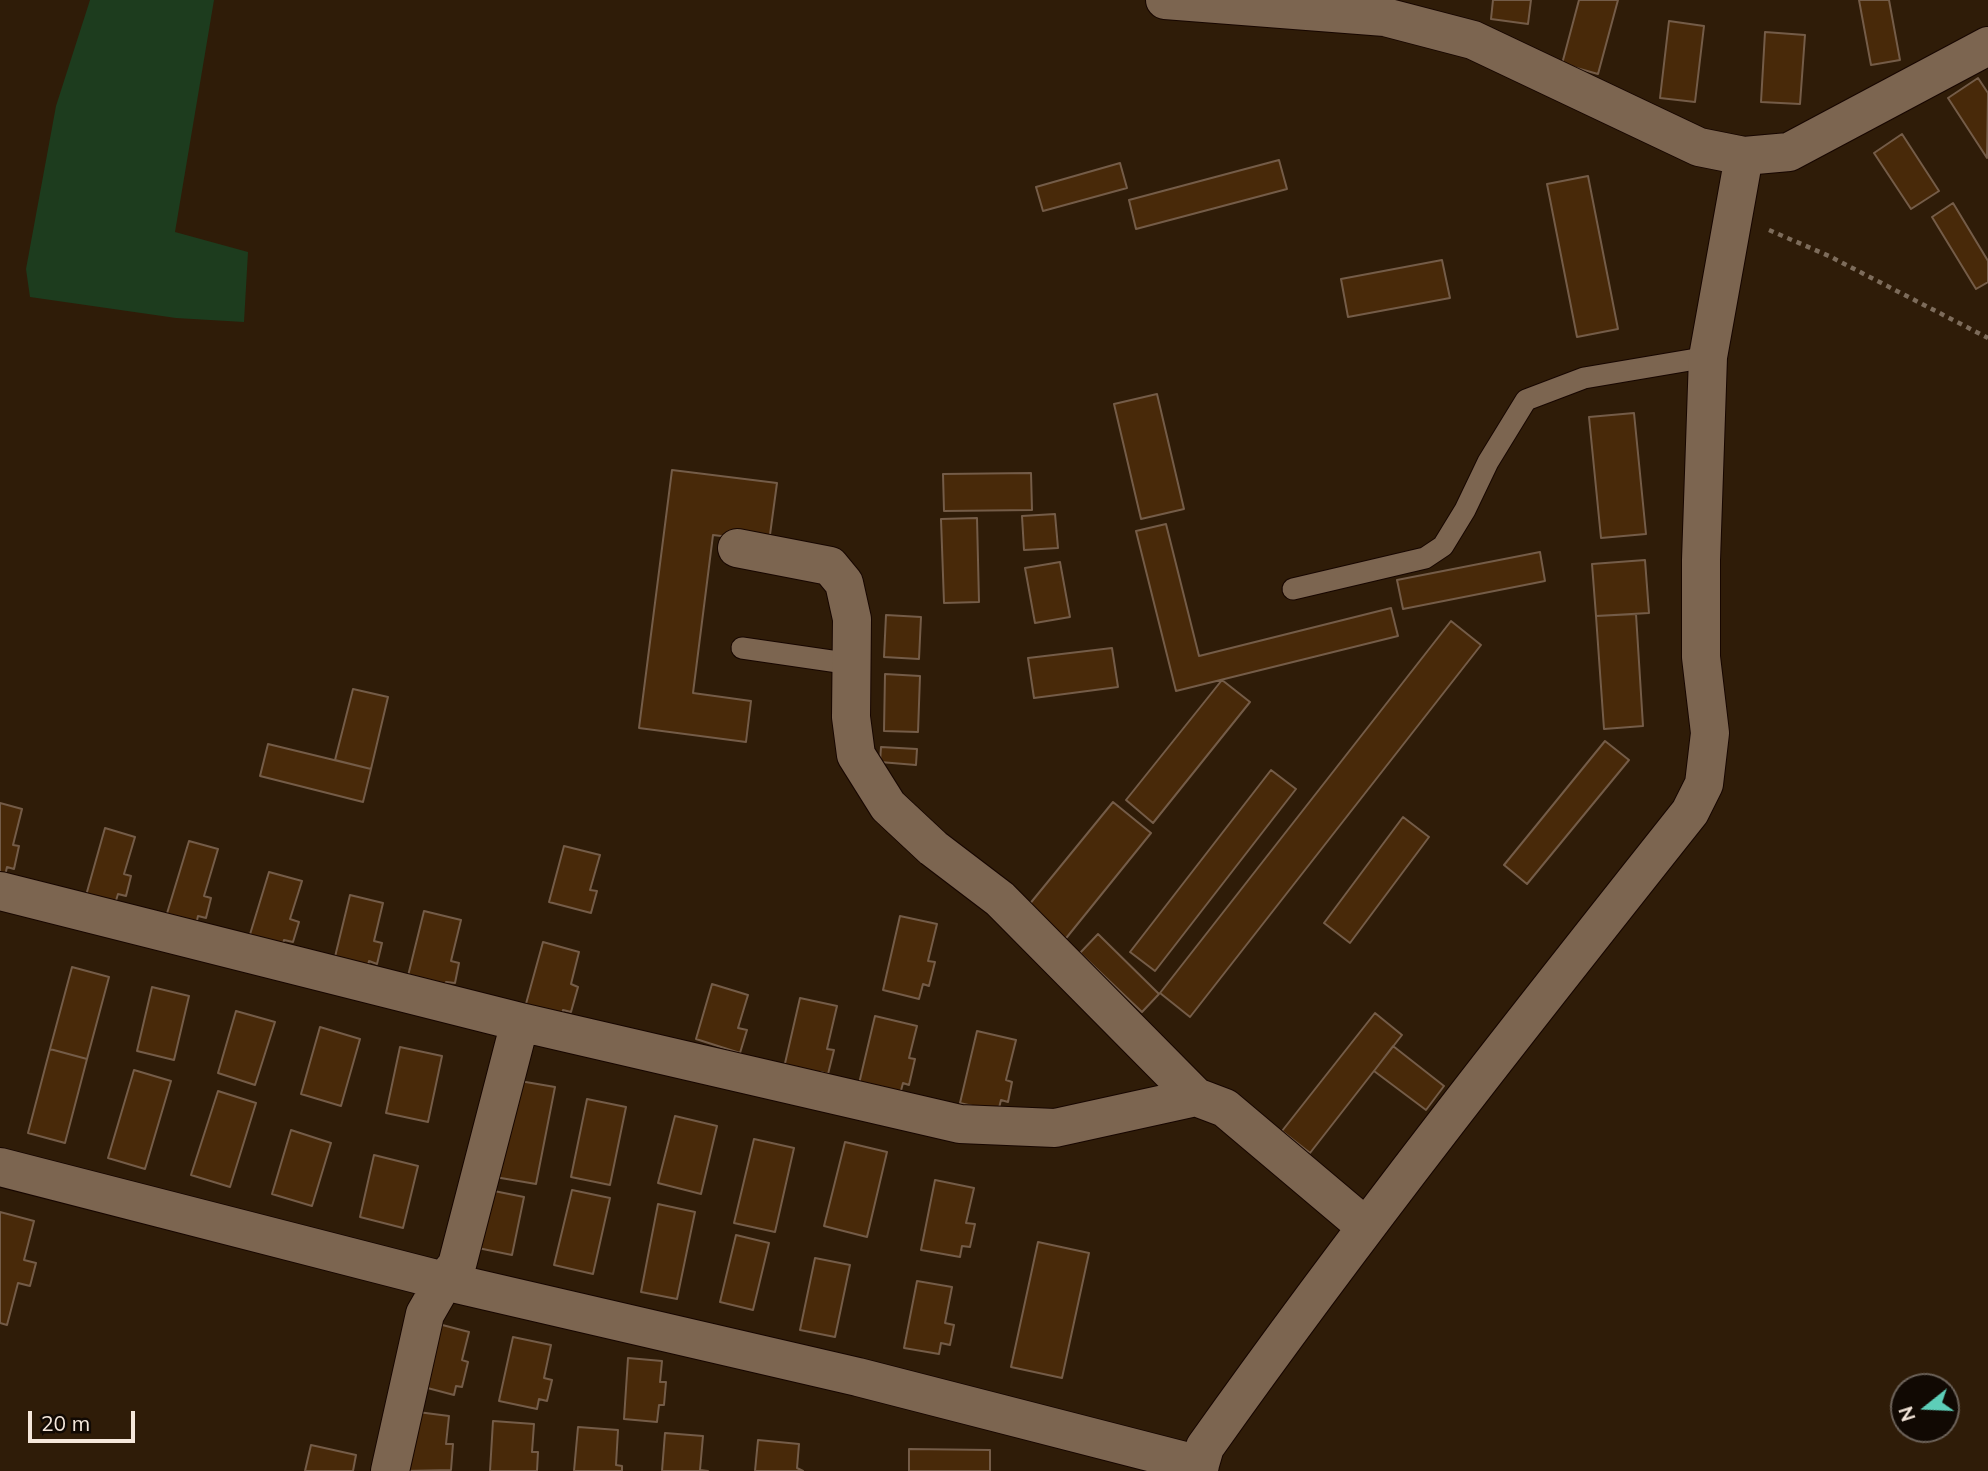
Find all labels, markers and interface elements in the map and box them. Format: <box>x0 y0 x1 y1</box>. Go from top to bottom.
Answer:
north arrow <box>1890 1373 1960 1443</box>
scale bar <box>32 1398 138 1442</box>
text: N <box>1893 1403 1921 1424</box>
text: 20 m <box>41 1410 90 1436</box>

